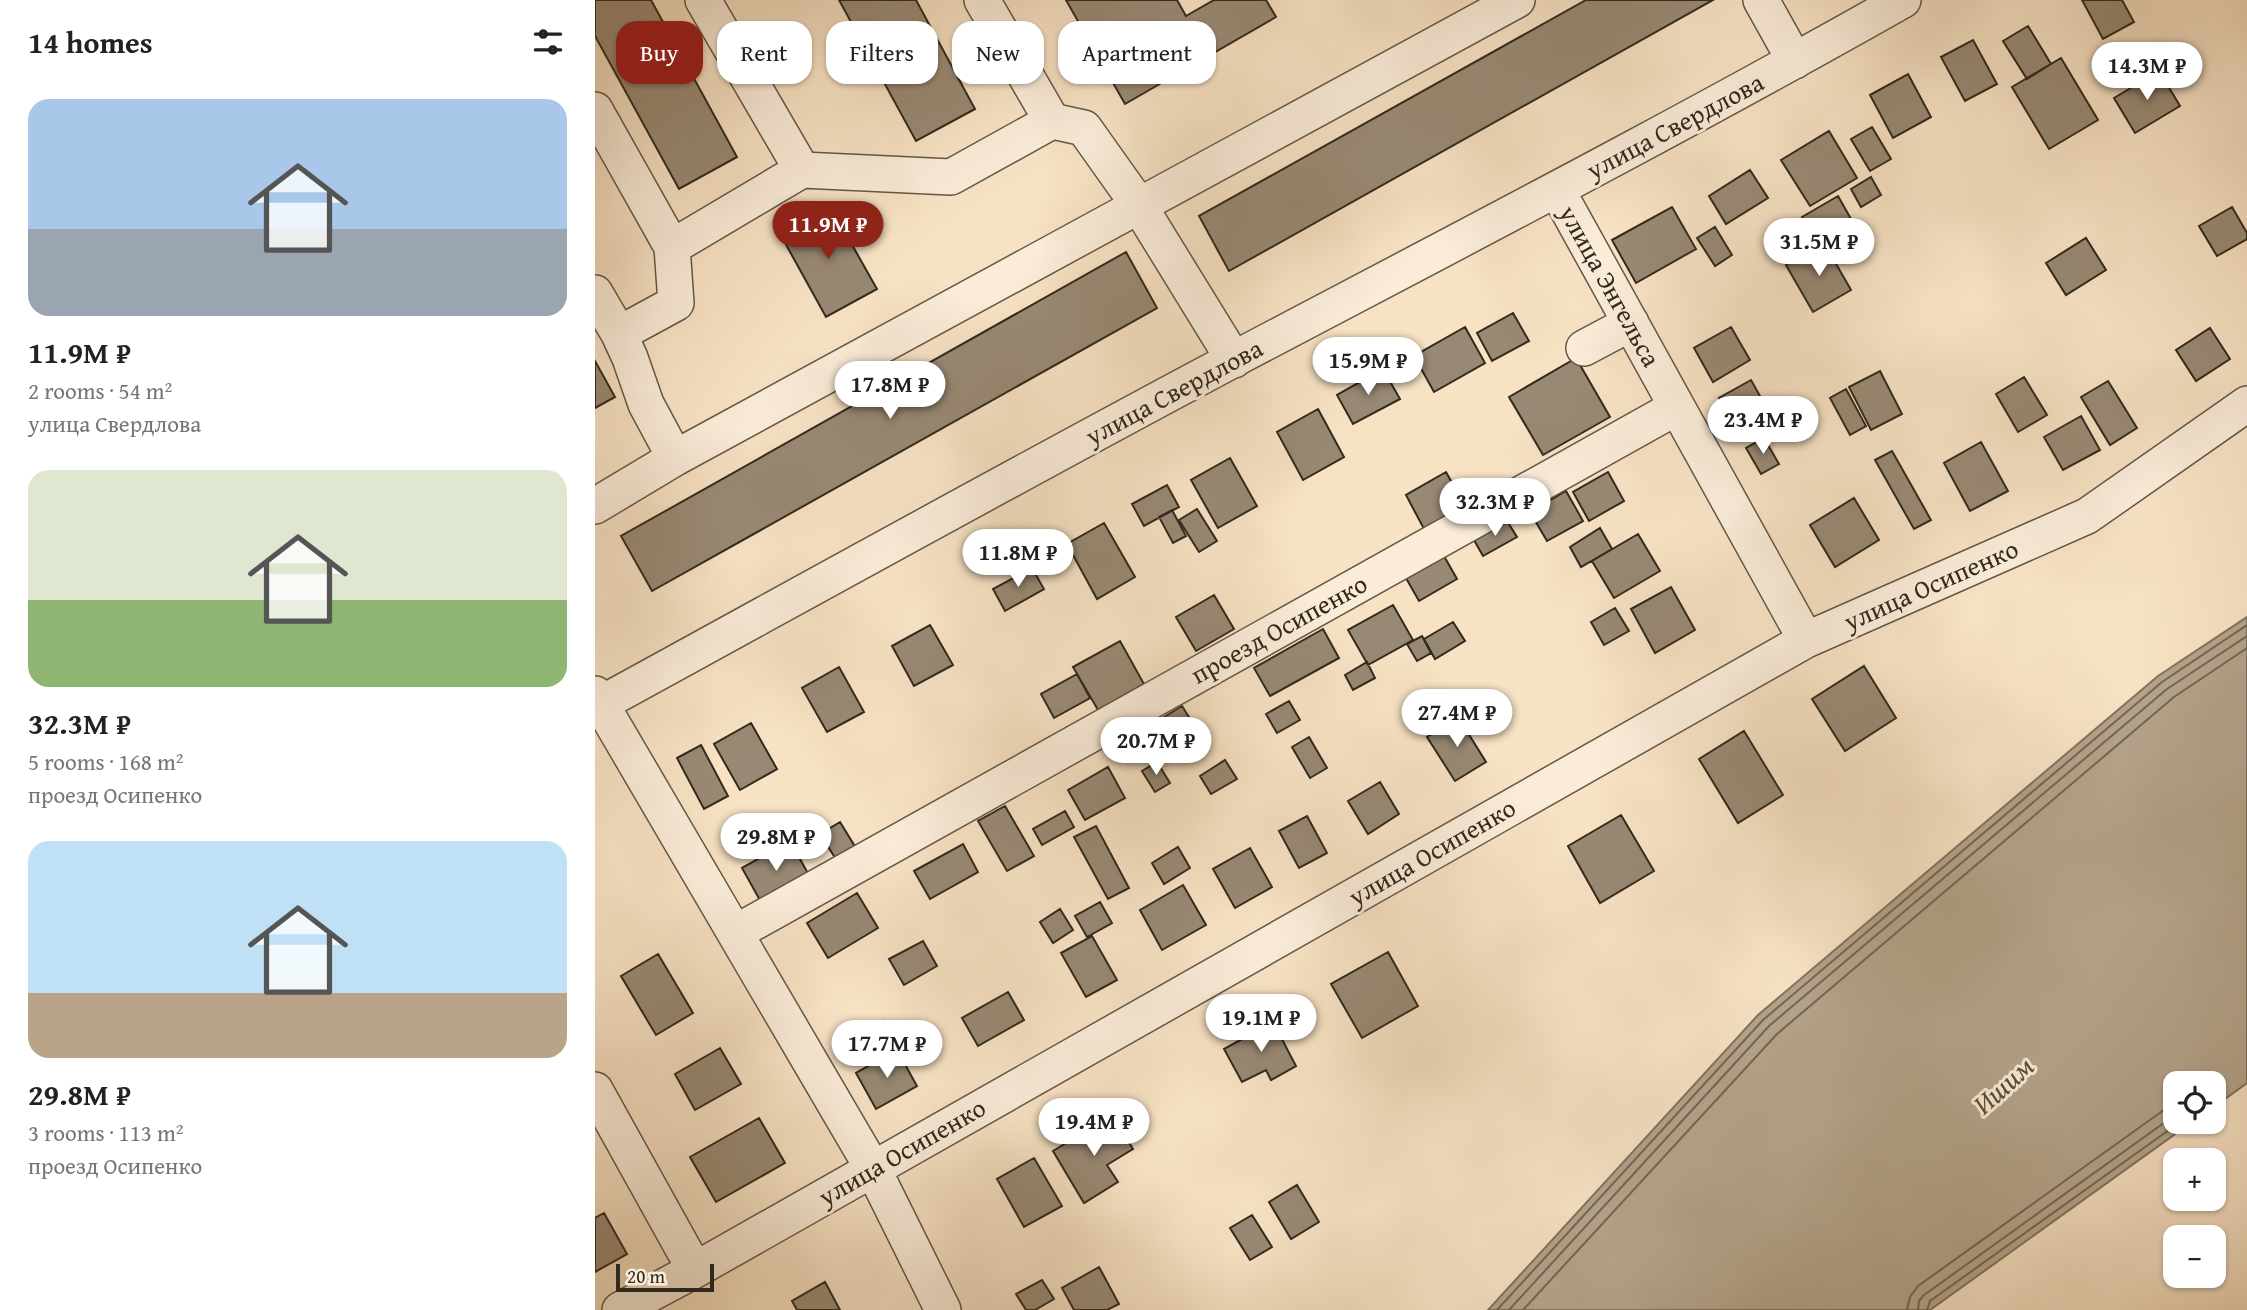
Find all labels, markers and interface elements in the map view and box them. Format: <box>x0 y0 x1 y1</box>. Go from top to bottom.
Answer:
text: 14 homes <box>28 20 153 64</box>
chip: Buy <box>616 21 703 84</box>
chip: Rent <box>717 21 812 84</box>
chip: Filters <box>826 21 938 84</box>
chip: New <box>952 21 1044 84</box>
chip: Apartment <box>1058 21 1216 84</box>
icon: filters <box>529 23 567 61</box>
pin: 14.3M ₽ <box>2082 42 2212 102</box>
text: 14.3M ₽ <box>2107 48 2187 81</box>
street label: улица Свердлова <box>1578 62 1771 189</box>
icon: home <box>235 145 361 271</box>
street label: улица Энгельса <box>1549 197 1671 374</box>
pin: 11.9M ₽ <box>763 202 893 261</box>
text: 11.9M ₽ <box>788 207 868 240</box>
pin: 31.5M ₽ <box>1754 218 1884 278</box>
text: 31.5M ₽ <box>1779 224 1859 257</box>
street label: улица Свердлова <box>1077 328 1270 455</box>
text: 11.9M ₽ <box>28 330 131 374</box>
pin: 15.9M ₽ <box>1303 338 1433 397</box>
text: 15.9M ₽ <box>1328 343 1408 376</box>
pin: 17.8M ₽ <box>825 362 955 421</box>
text: 17.8M ₽ <box>850 367 930 400</box>
text: 2 rooms · 54 m² <box>28 374 172 407</box>
pin: 23.4M ₽ <box>1698 396 1828 456</box>
text: 23.4M ₽ <box>1723 402 1803 435</box>
text: улица Свердлова <box>28 407 201 440</box>
pin: 32.3M ₽ <box>1430 478 1560 538</box>
text: 32.3M ₽ <box>1455 484 1535 517</box>
icon: home <box>235 516 361 642</box>
street label: улица Осипенко <box>1836 529 2024 641</box>
pin: 11.8M ₽ <box>953 530 1083 589</box>
text: 11.8M ₽ <box>978 535 1058 568</box>
street label: проезд Осипенко <box>1183 564 1374 693</box>
pin: 27.4M ₽ <box>1392 690 1522 749</box>
text: 27.4M ₽ <box>1417 695 1497 728</box>
text: 32.3M ₽ <box>28 701 131 745</box>
pin: 20.7M ₽ <box>1091 718 1221 777</box>
text: 20.7M ₽ <box>1116 723 1196 756</box>
text: 5 rooms · 168 m² <box>28 745 183 778</box>
text: проезд Осипенко <box>28 778 202 811</box>
street label: улица Осипенко <box>1340 788 1523 916</box>
pin: 29.8M ₽ <box>711 814 841 873</box>
text: 29.8M ₽ <box>736 819 816 852</box>
icon: home <box>235 887 361 1013</box>
pin: 19.1M ₽ <box>1196 995 1326 1054</box>
text: 19.1M ₽ <box>1221 1000 1301 1033</box>
pin: 17.7M ₽ <box>822 1020 952 1080</box>
text: 17.7M ₽ <box>847 1026 927 1059</box>
water label: Ишим <box>1963 1046 2042 1123</box>
map controls <box>2163 1071 2226 1288</box>
button: locate <box>2163 1071 2226 1134</box>
text: 29.8M ₽ <box>28 1072 131 1116</box>
street label: улица Осипенко <box>810 1088 993 1216</box>
pin: 19.4M ₽ <box>1029 1098 1159 1158</box>
text: 19.4M ₽ <box>1054 1104 1134 1137</box>
text: 3 rooms · 113 m² <box>28 1116 183 1149</box>
button: + <box>2163 1148 2226 1211</box>
text: проезд Осипенко <box>28 1149 202 1182</box>
button: − <box>2163 1225 2226 1288</box>
scale bar <box>616 1261 714 1293</box>
text: 20 m <box>627 1262 665 1290</box>

